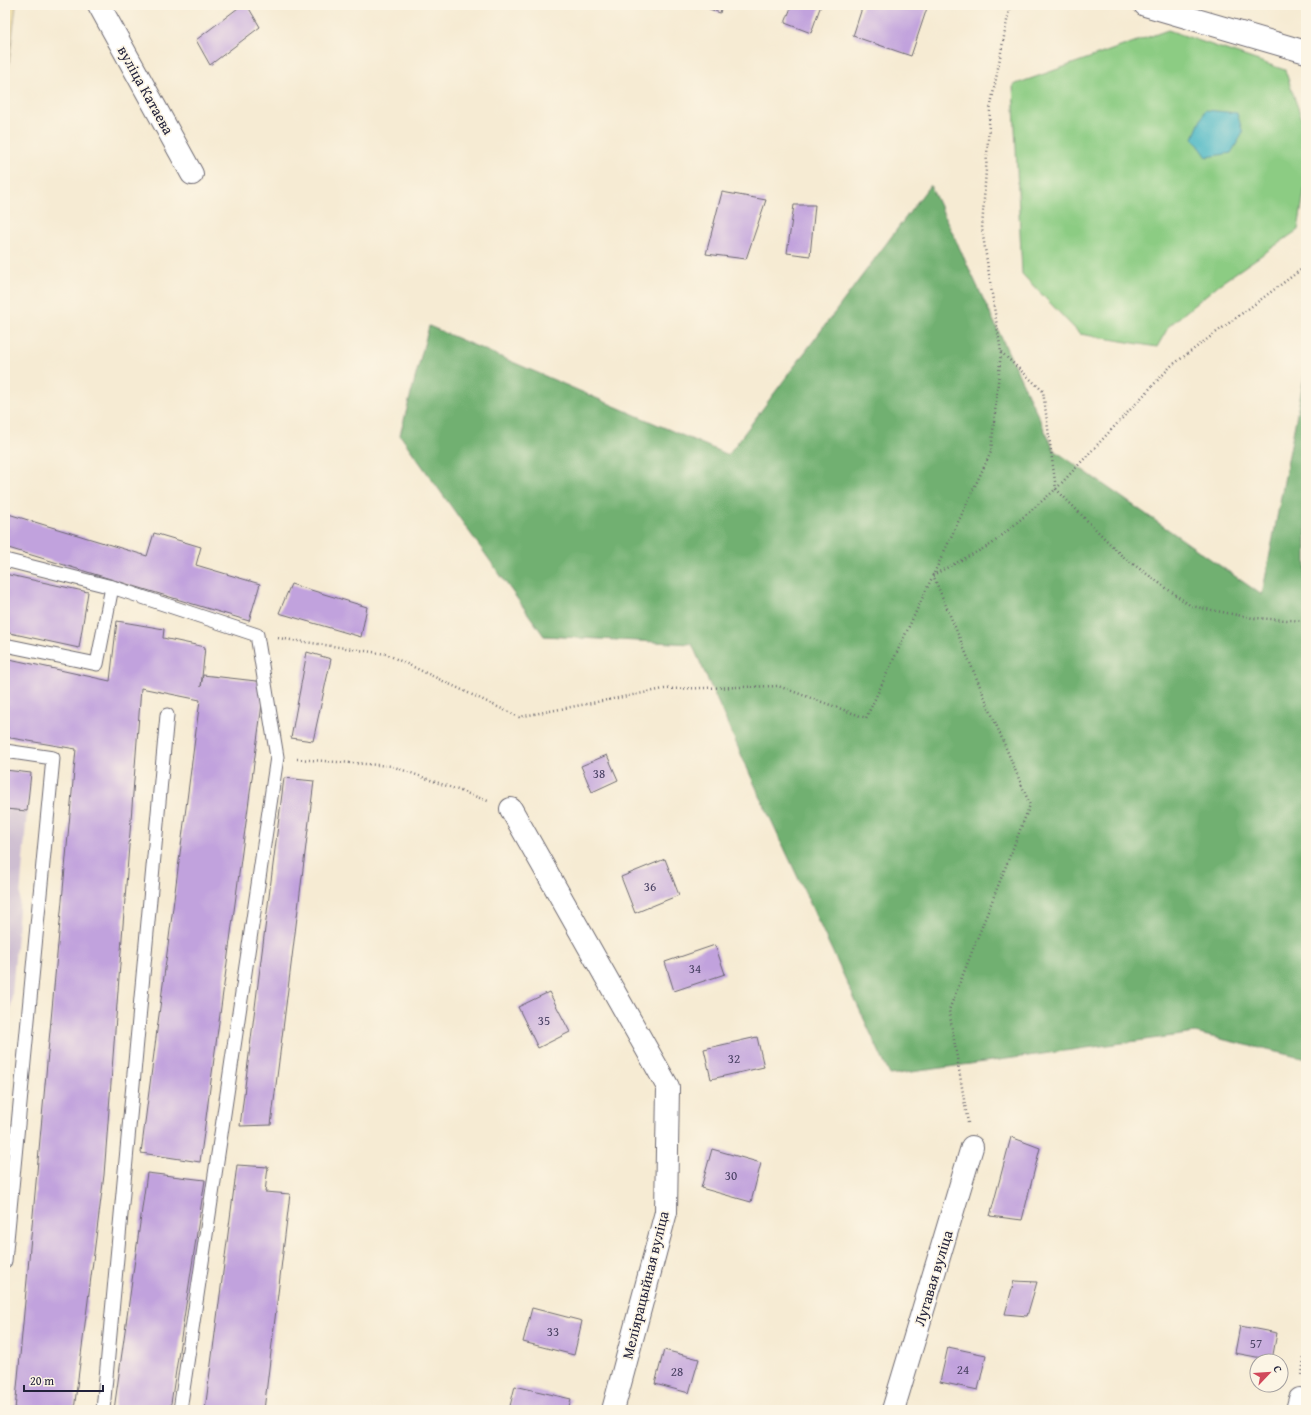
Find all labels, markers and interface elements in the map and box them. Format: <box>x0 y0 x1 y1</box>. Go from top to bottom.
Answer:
street label: вуліца Катаева <box>113 42 180 139</box>
house number: 38 <box>593 764 605 783</box>
house number: 36 <box>644 877 656 896</box>
house number: 34 <box>689 959 701 978</box>
house number: 35 <box>538 1011 550 1030</box>
house number: 32 <box>728 1049 740 1068</box>
house number: 30 <box>725 1166 737 1185</box>
street label: Меліярацыйная вуліца <box>616 1208 674 1361</box>
street label: Лугавая вуліца <box>908 1227 958 1328</box>
house number: 33 <box>547 1322 559 1341</box>
house number: 57 <box>1250 1334 1262 1353</box>
north arrow <box>1249 1353 1289 1393</box>
house number: 24 <box>957 1360 969 1379</box>
house number: 28 <box>671 1362 683 1381</box>
text: С <box>1269 1363 1287 1375</box>
scale bar <box>24 1367 103 1393</box>
text: 20 m <box>30 1372 54 1389</box>

